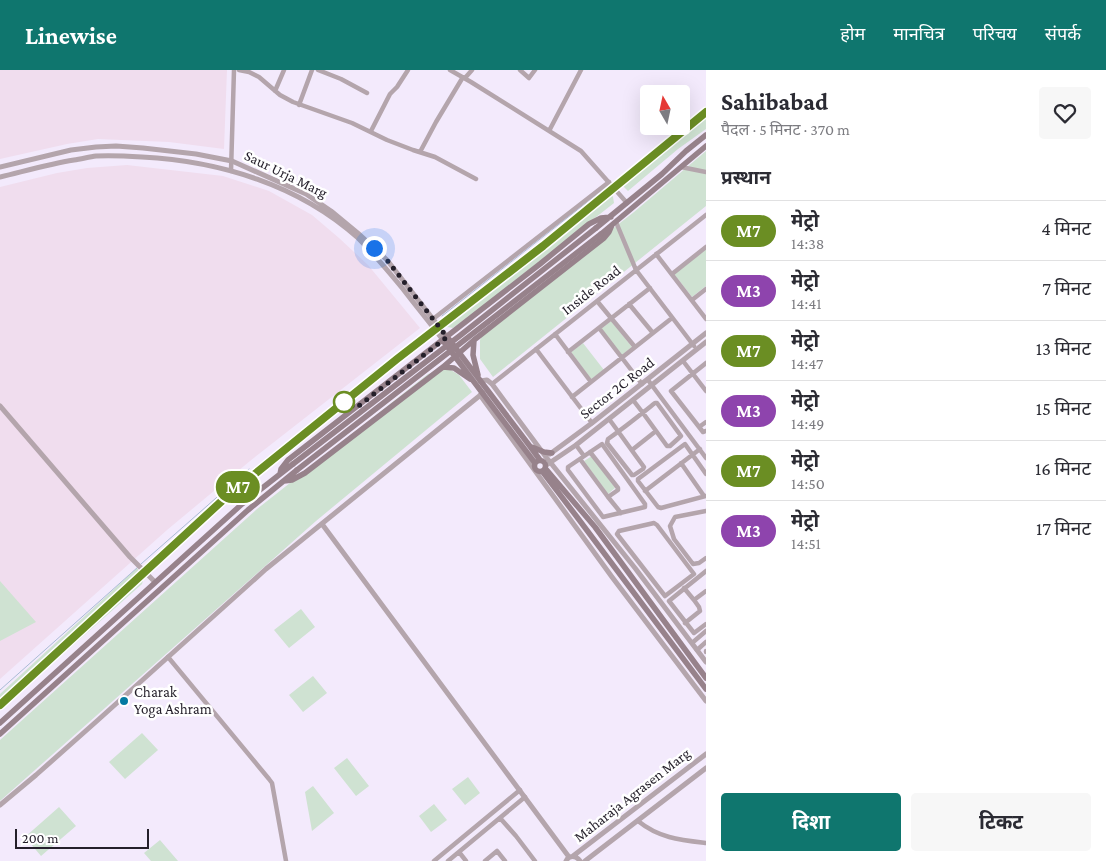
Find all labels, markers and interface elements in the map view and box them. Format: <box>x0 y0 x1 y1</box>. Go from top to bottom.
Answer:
text: Linewise <box>25 22 117 49</box>
text: होम <box>840 24 865 44</box>
text: मानचित्र <box>893 24 945 44</box>
text: परिचय <box>973 24 1017 44</box>
text: संपर्क <box>1045 24 1081 44</box>
north arrow <box>640 85 690 135</box>
map controls <box>640 85 690 135</box>
button: heart <box>1039 87 1091 139</box>
text: Sahibabad <box>721 88 828 115</box>
text: पैदल · 5 मिनट · 370 m <box>721 121 850 138</box>
street label: Saur Urja Marg <box>241 147 330 202</box>
text: प्रस्थान <box>721 167 771 188</box>
text: मेट्रो <box>791 210 819 231</box>
text: 4 मिनट <box>1041 218 1091 239</box>
text: M7 <box>736 221 761 241</box>
text: 14:38 <box>791 235 824 252</box>
your location <box>362 236 387 261</box>
street label: Inside Road <box>558 262 624 318</box>
text: मेट्रो <box>791 270 819 291</box>
text: 7 मिनट <box>1042 278 1091 299</box>
text: M3 <box>736 281 761 301</box>
text: 14:41 <box>791 295 822 312</box>
text: मेट्रो <box>791 330 819 351</box>
text: 13 मिनट <box>1036 338 1091 359</box>
text: M7 <box>736 341 761 361</box>
street label: Sector 2C Road <box>577 354 657 422</box>
text: 14:47 <box>791 355 823 372</box>
text: मेट्रो <box>791 390 819 411</box>
unlabelled marker <box>333 391 355 413</box>
text: 15 मिनट <box>1036 398 1091 419</box>
text: M3 <box>736 401 761 421</box>
text: 14:49 <box>791 415 824 432</box>
text: मेट्रो <box>791 450 819 471</box>
text: 16 मिनट <box>1035 458 1091 479</box>
text: M7 <box>736 461 761 481</box>
line badge: M7 <box>216 471 260 503</box>
text: 14:50 <box>791 475 825 492</box>
text: M7 <box>226 477 250 497</box>
text: मेट्रो <box>791 510 819 531</box>
text: 17 मिनट <box>1036 518 1091 539</box>
text: M3 <box>736 521 761 541</box>
text: 14:51 <box>791 535 821 552</box>
place label: Charak Yoga Ashram <box>134 684 212 718</box>
marker: Charak Yoga Ashram <box>118 695 130 707</box>
street label: Maharaja Agrasen Marg <box>571 745 694 846</box>
button: दिशा <box>721 793 901 851</box>
button: टिकट <box>911 793 1091 851</box>
scale bar <box>15 826 149 849</box>
text: 200 m <box>22 830 58 846</box>

